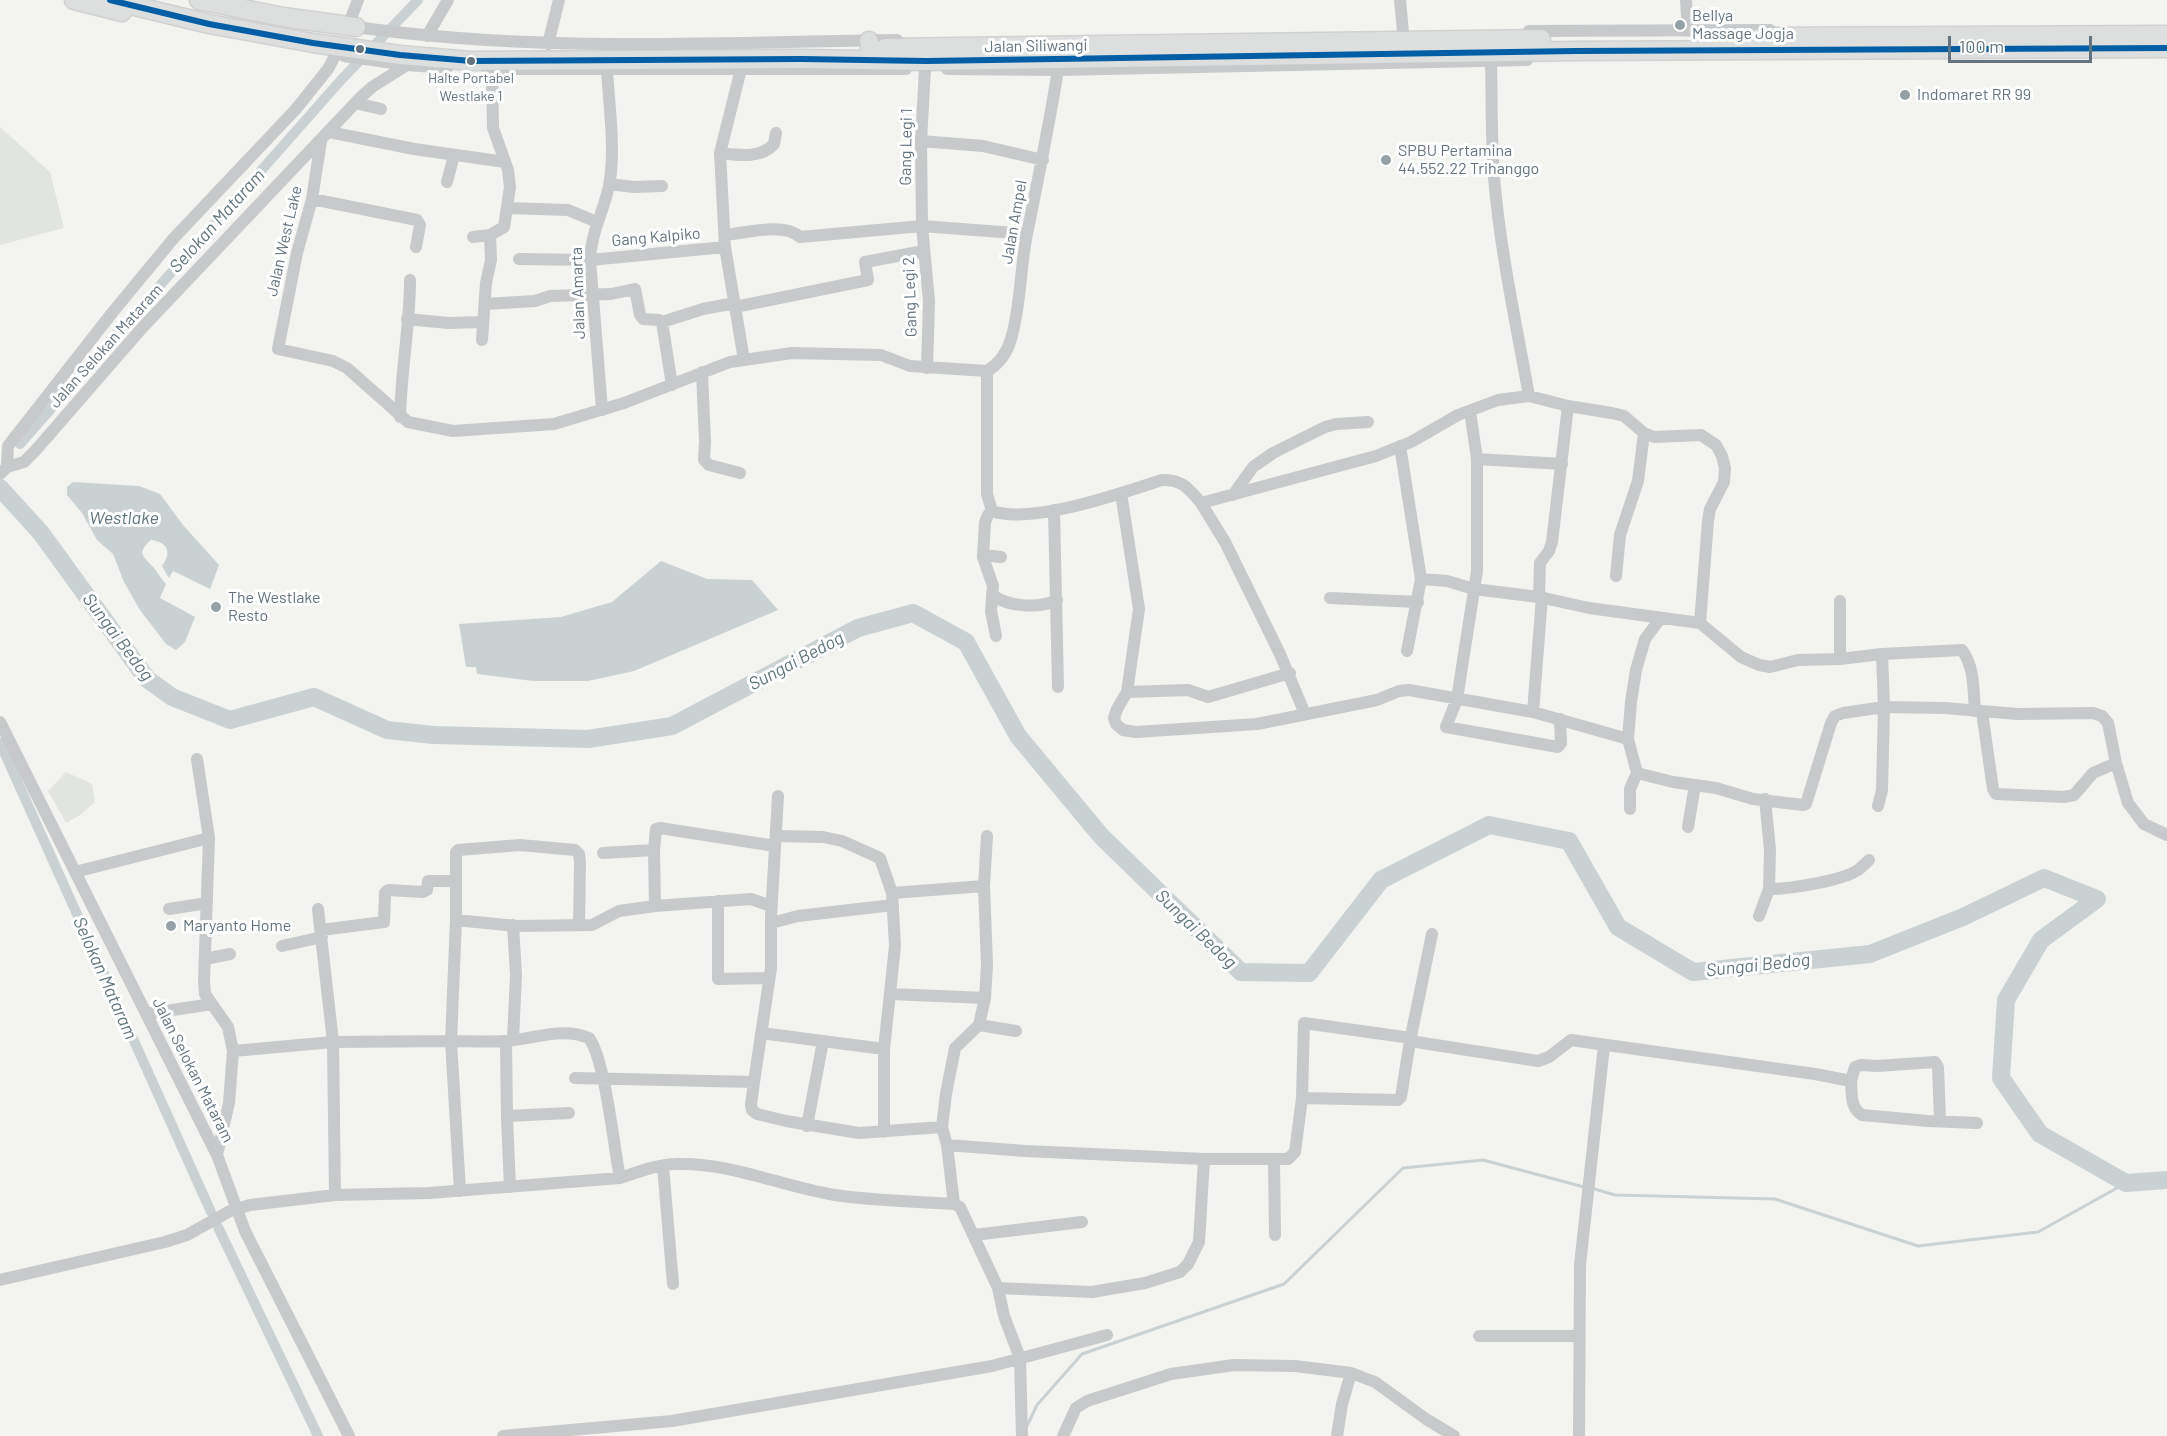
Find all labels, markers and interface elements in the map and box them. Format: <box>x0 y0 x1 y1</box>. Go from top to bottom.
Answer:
place label: Bellya Massage Jogja <box>1692 6 1794 44</box>
marker: Bellya Massage Jogja <box>1673 18 1687 32</box>
scale bar <box>1951 24 2095 62</box>
text: 100 m <box>1959 35 2004 57</box>
street label: Jalan Siliwangi <box>984 36 1088 56</box>
unlabelled marker <box>354 43 366 55</box>
marker: Halte Portabel Westlake 1 <box>465 55 477 67</box>
place label: Halte Portabel Westlake 1 <box>428 70 514 102</box>
place label: Indomaret RR 99 <box>1917 85 2031 105</box>
marker: Indomaret RR 99 <box>1898 88 1912 102</box>
street label: Gang Legi 1 <box>896 108 916 186</box>
place label: SPBU Pertamina 44.552.22 Trihanggo <box>1398 141 1539 179</box>
marker: SPBU Pertamina 44.552.22 Trihanggo <box>1379 153 1393 167</box>
water label: Selokan Mataram <box>165 165 269 277</box>
street label: Jalan Ampel <box>997 178 1031 266</box>
street label: Jalan West Lake <box>262 184 306 298</box>
street label: Gang Kalpiko <box>611 224 701 250</box>
street label: Jalan Amarta <box>567 247 589 339</box>
street label: Gang Legi 2 <box>899 257 921 337</box>
street label: Jalan Selokan Mataram <box>45 280 167 412</box>
water label: Westlake <box>89 507 159 529</box>
place label: The Westlake Resto <box>228 588 321 626</box>
water label: Sungai Bedog <box>78 589 158 685</box>
marker: The Westlake Resto <box>209 600 223 614</box>
water label: Sungai Bedog <box>745 627 847 695</box>
water label: Sungai Bedog <box>1151 885 1241 973</box>
water label: Selokan Mataram <box>68 913 142 1043</box>
place label: Maryanto Home <box>183 916 291 936</box>
marker: Maryanto Home <box>164 919 178 933</box>
water label: Sungai Bedog <box>1705 949 1811 981</box>
street label: Jalan Selokan Mataram <box>148 994 238 1146</box>

